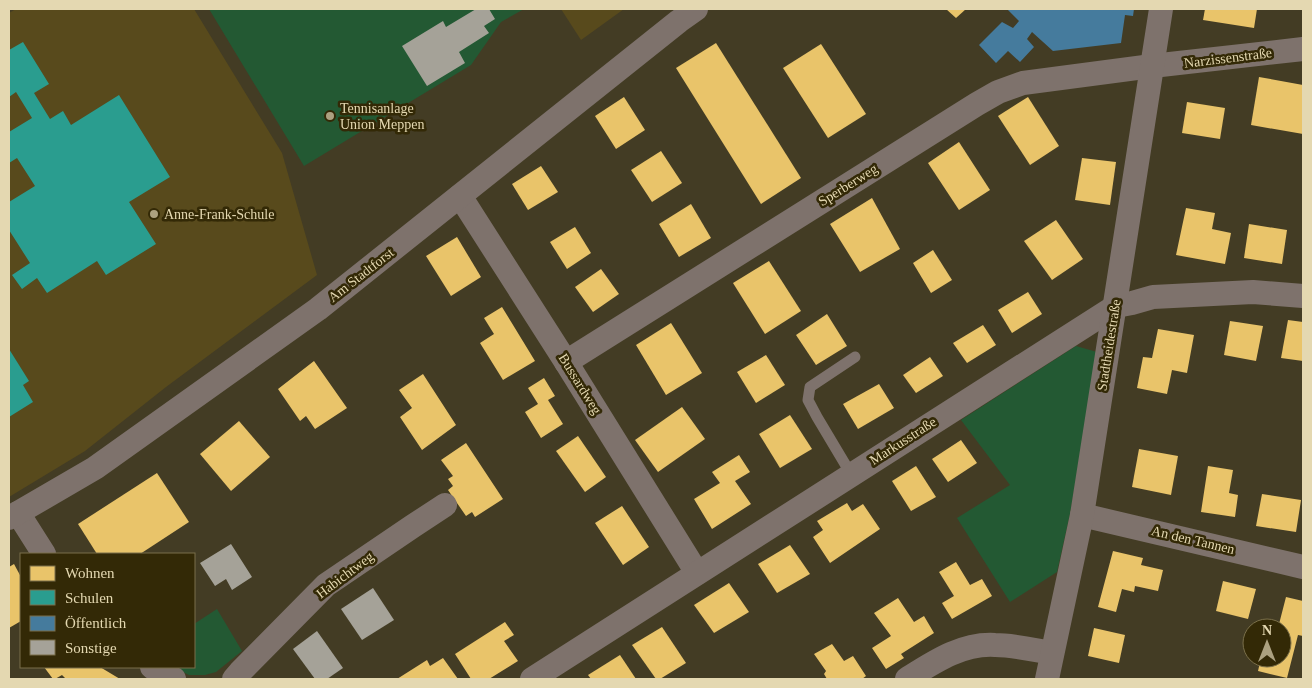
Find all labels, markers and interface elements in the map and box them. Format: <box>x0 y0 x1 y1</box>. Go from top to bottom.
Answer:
street label: Narzissenstraße <box>1183 45 1273 71</box>
place label: Tennisanlage Union Meppen <box>340 101 424 132</box>
marker: Tennisanlage Union Meppen <box>324 110 336 122</box>
street label: Sperberweg <box>816 161 880 209</box>
place label: Anne-Frank-Schule <box>164 207 274 222</box>
marker: Anne-Frank-Schule <box>148 208 160 220</box>
street label: Am Stadtforst <box>325 245 397 305</box>
street label: Stadtheidestraße <box>1094 298 1124 392</box>
street label: Bussardweg <box>556 351 604 417</box>
street label: Markusstraße <box>867 414 939 468</box>
street label: An den Tannen <box>1150 523 1236 557</box>
street label: Habichtweg <box>313 549 377 601</box>
legend <box>20 553 195 668</box>
text: Wohnen <box>65 565 115 581</box>
text: Schulen <box>65 590 114 606</box>
text: Öffentlich <box>65 615 127 631</box>
north arrow <box>1242 618 1292 668</box>
text: N <box>1262 623 1272 638</box>
text: Sonstige <box>65 640 117 656</box>

